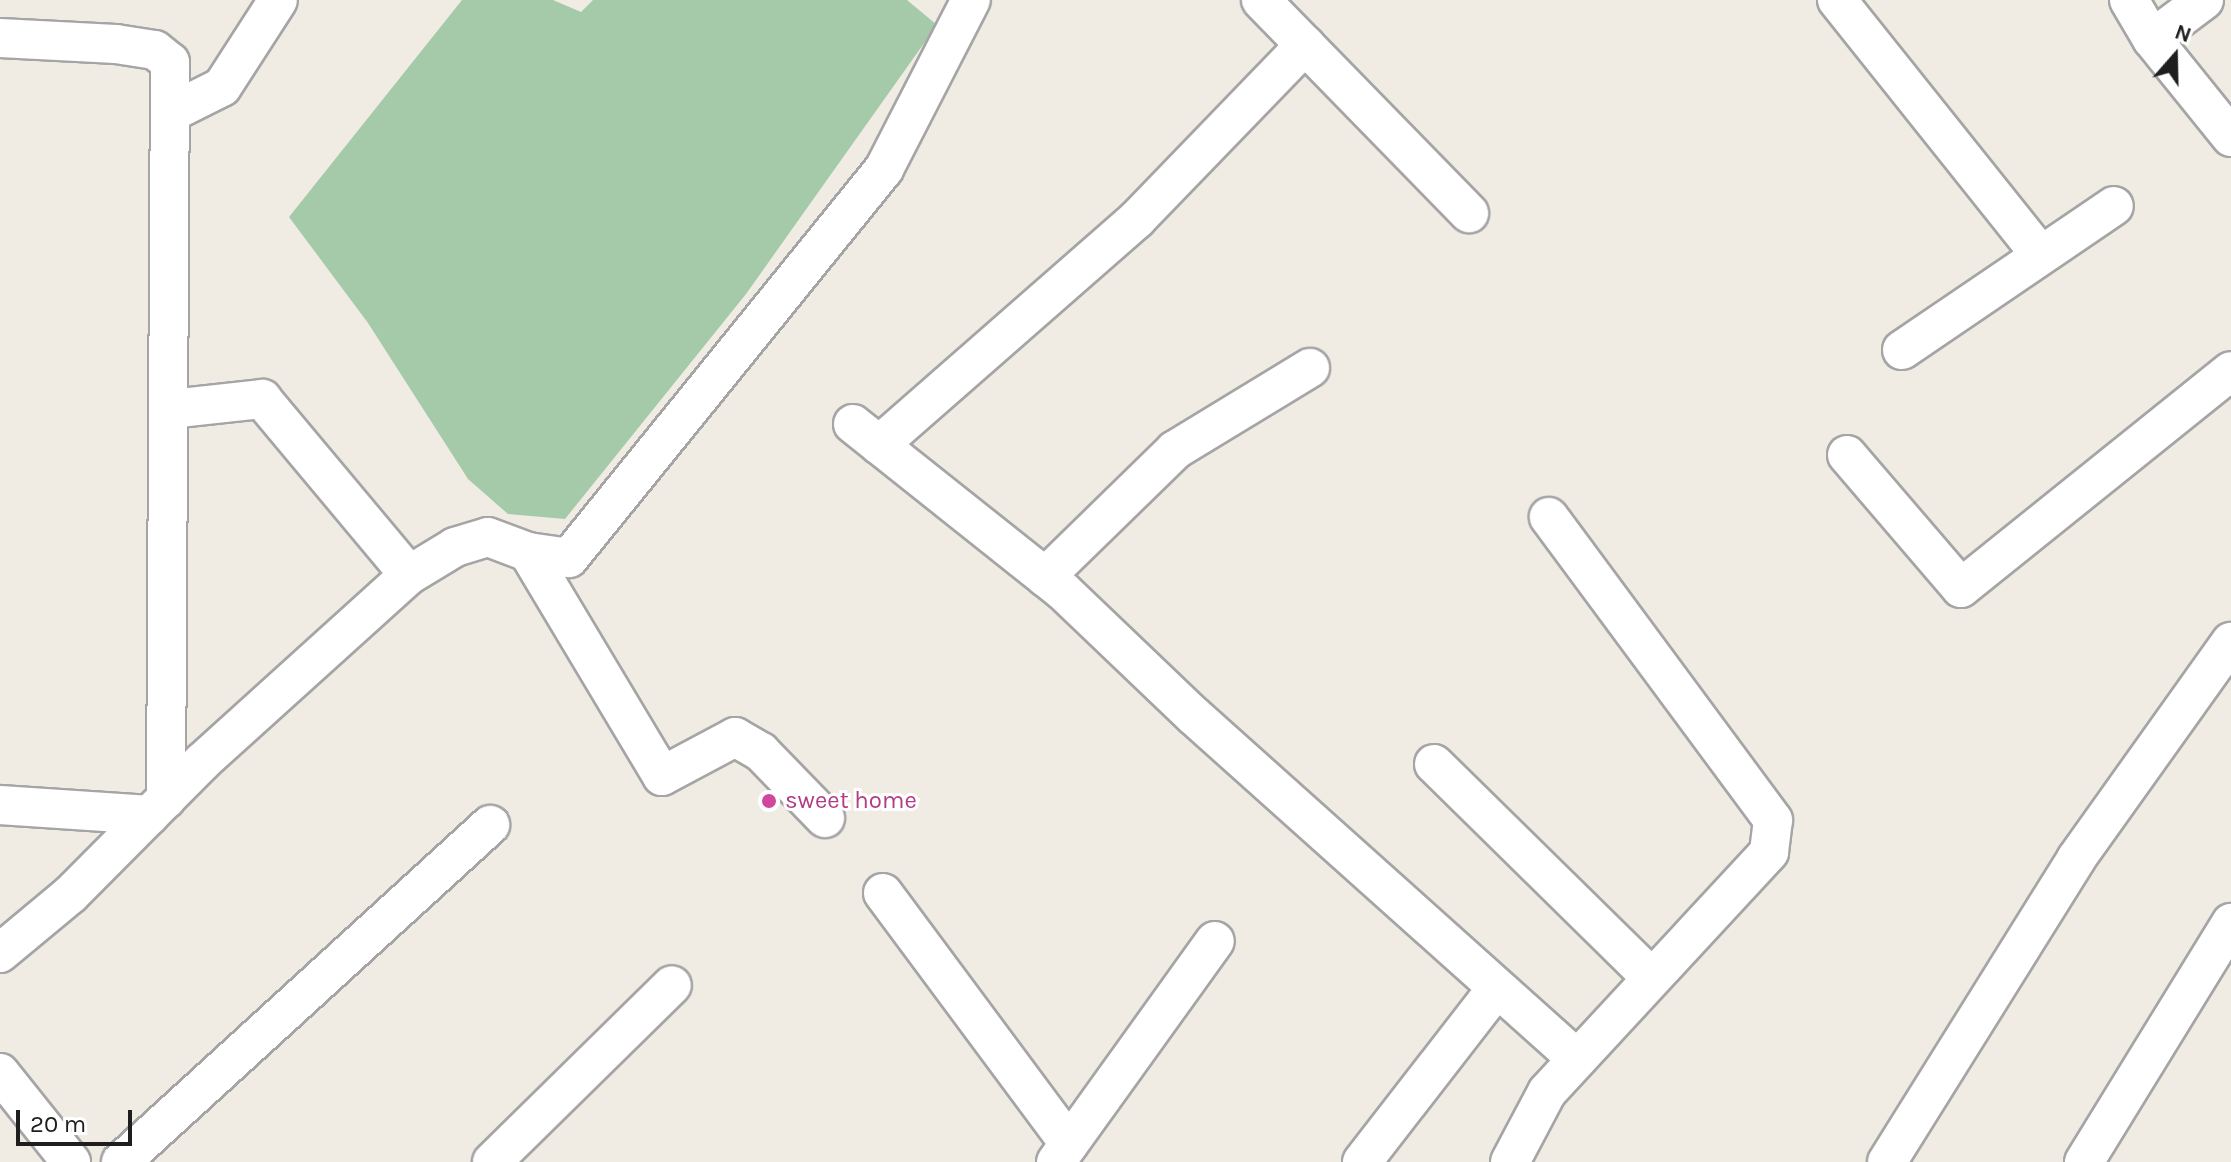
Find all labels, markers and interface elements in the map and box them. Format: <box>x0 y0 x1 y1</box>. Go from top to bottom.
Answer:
north arrow <box>2135 16 2215 96</box>
text: N <box>2171 19 2195 48</box>
place label: sweet home <box>785 787 917 815</box>
marker: sweet home <box>760 792 778 810</box>
scale bar <box>20 1094 136 1144</box>
text: 20 m <box>30 1110 86 1138</box>

